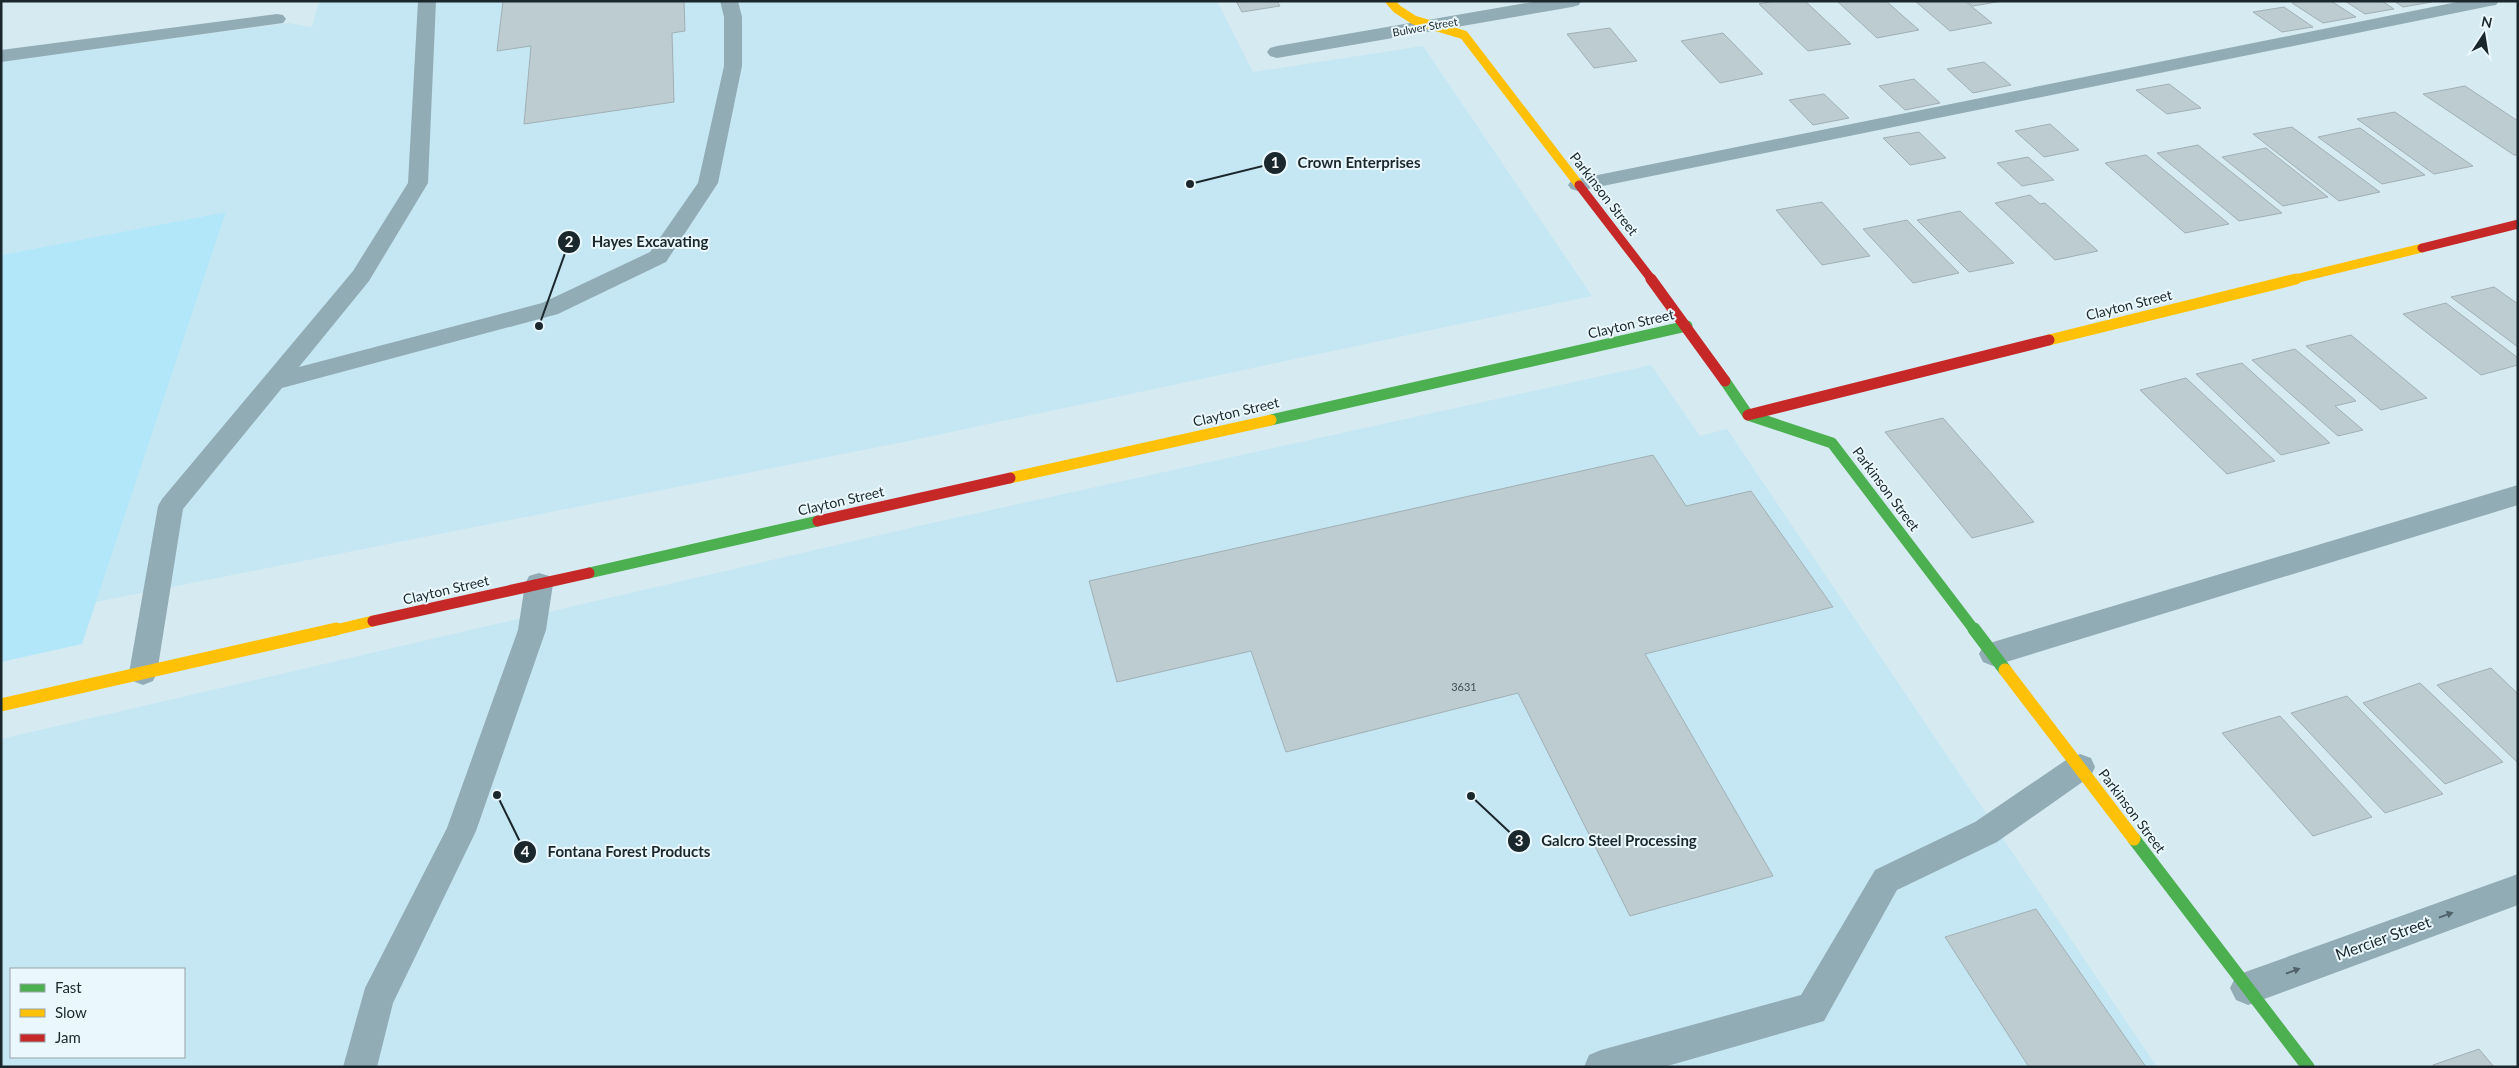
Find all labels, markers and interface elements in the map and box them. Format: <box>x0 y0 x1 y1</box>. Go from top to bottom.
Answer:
north arrow <box>2459 10 2509 60</box>
text: N <box>2480 12 2494 31</box>
street label: Bulwer Street <box>1391 14 1458 39</box>
callout: Crown Enterprises <box>1263 148 1431 178</box>
street label: Parkinson Street <box>1567 149 1642 239</box>
text: 1 <box>1271 153 1279 171</box>
text: Crown Enterprises <box>1298 153 1421 171</box>
callout: Hayes Excavating <box>556 227 718 257</box>
text: 2 <box>565 232 574 250</box>
text: Hayes Excavating <box>592 232 708 250</box>
street label: Clayton Street <box>2084 286 2174 323</box>
street label: Clayton Street <box>1586 305 1676 342</box>
street label: Clayton Street <box>1191 393 1281 430</box>
street label: Parkinson Street <box>1849 443 1924 534</box>
street label: Clayton Street <box>796 482 886 519</box>
street label: Clayton Street <box>401 571 491 608</box>
house number: 3631 <box>1451 680 1477 693</box>
street label: Parkinson Street <box>2095 765 2170 856</box>
callout: Galcro Steel Processing <box>1506 826 1707 856</box>
text: 3 <box>1515 831 1523 849</box>
text: Galcro Steel Processing <box>1541 831 1697 849</box>
callout: Fontana Forest Products <box>512 837 720 867</box>
text: 4 <box>521 842 530 860</box>
text: Fontana Forest Products <box>548 842 711 860</box>
street label: Mercier Street <box>2332 911 2433 964</box>
one-way arrow <box>2439 911 2454 919</box>
one-way arrow <box>2286 967 2301 974</box>
legend <box>10 968 185 1058</box>
text: Fast <box>55 978 82 996</box>
text: Slow <box>55 1003 87 1021</box>
text: Jam <box>55 1028 81 1046</box>

